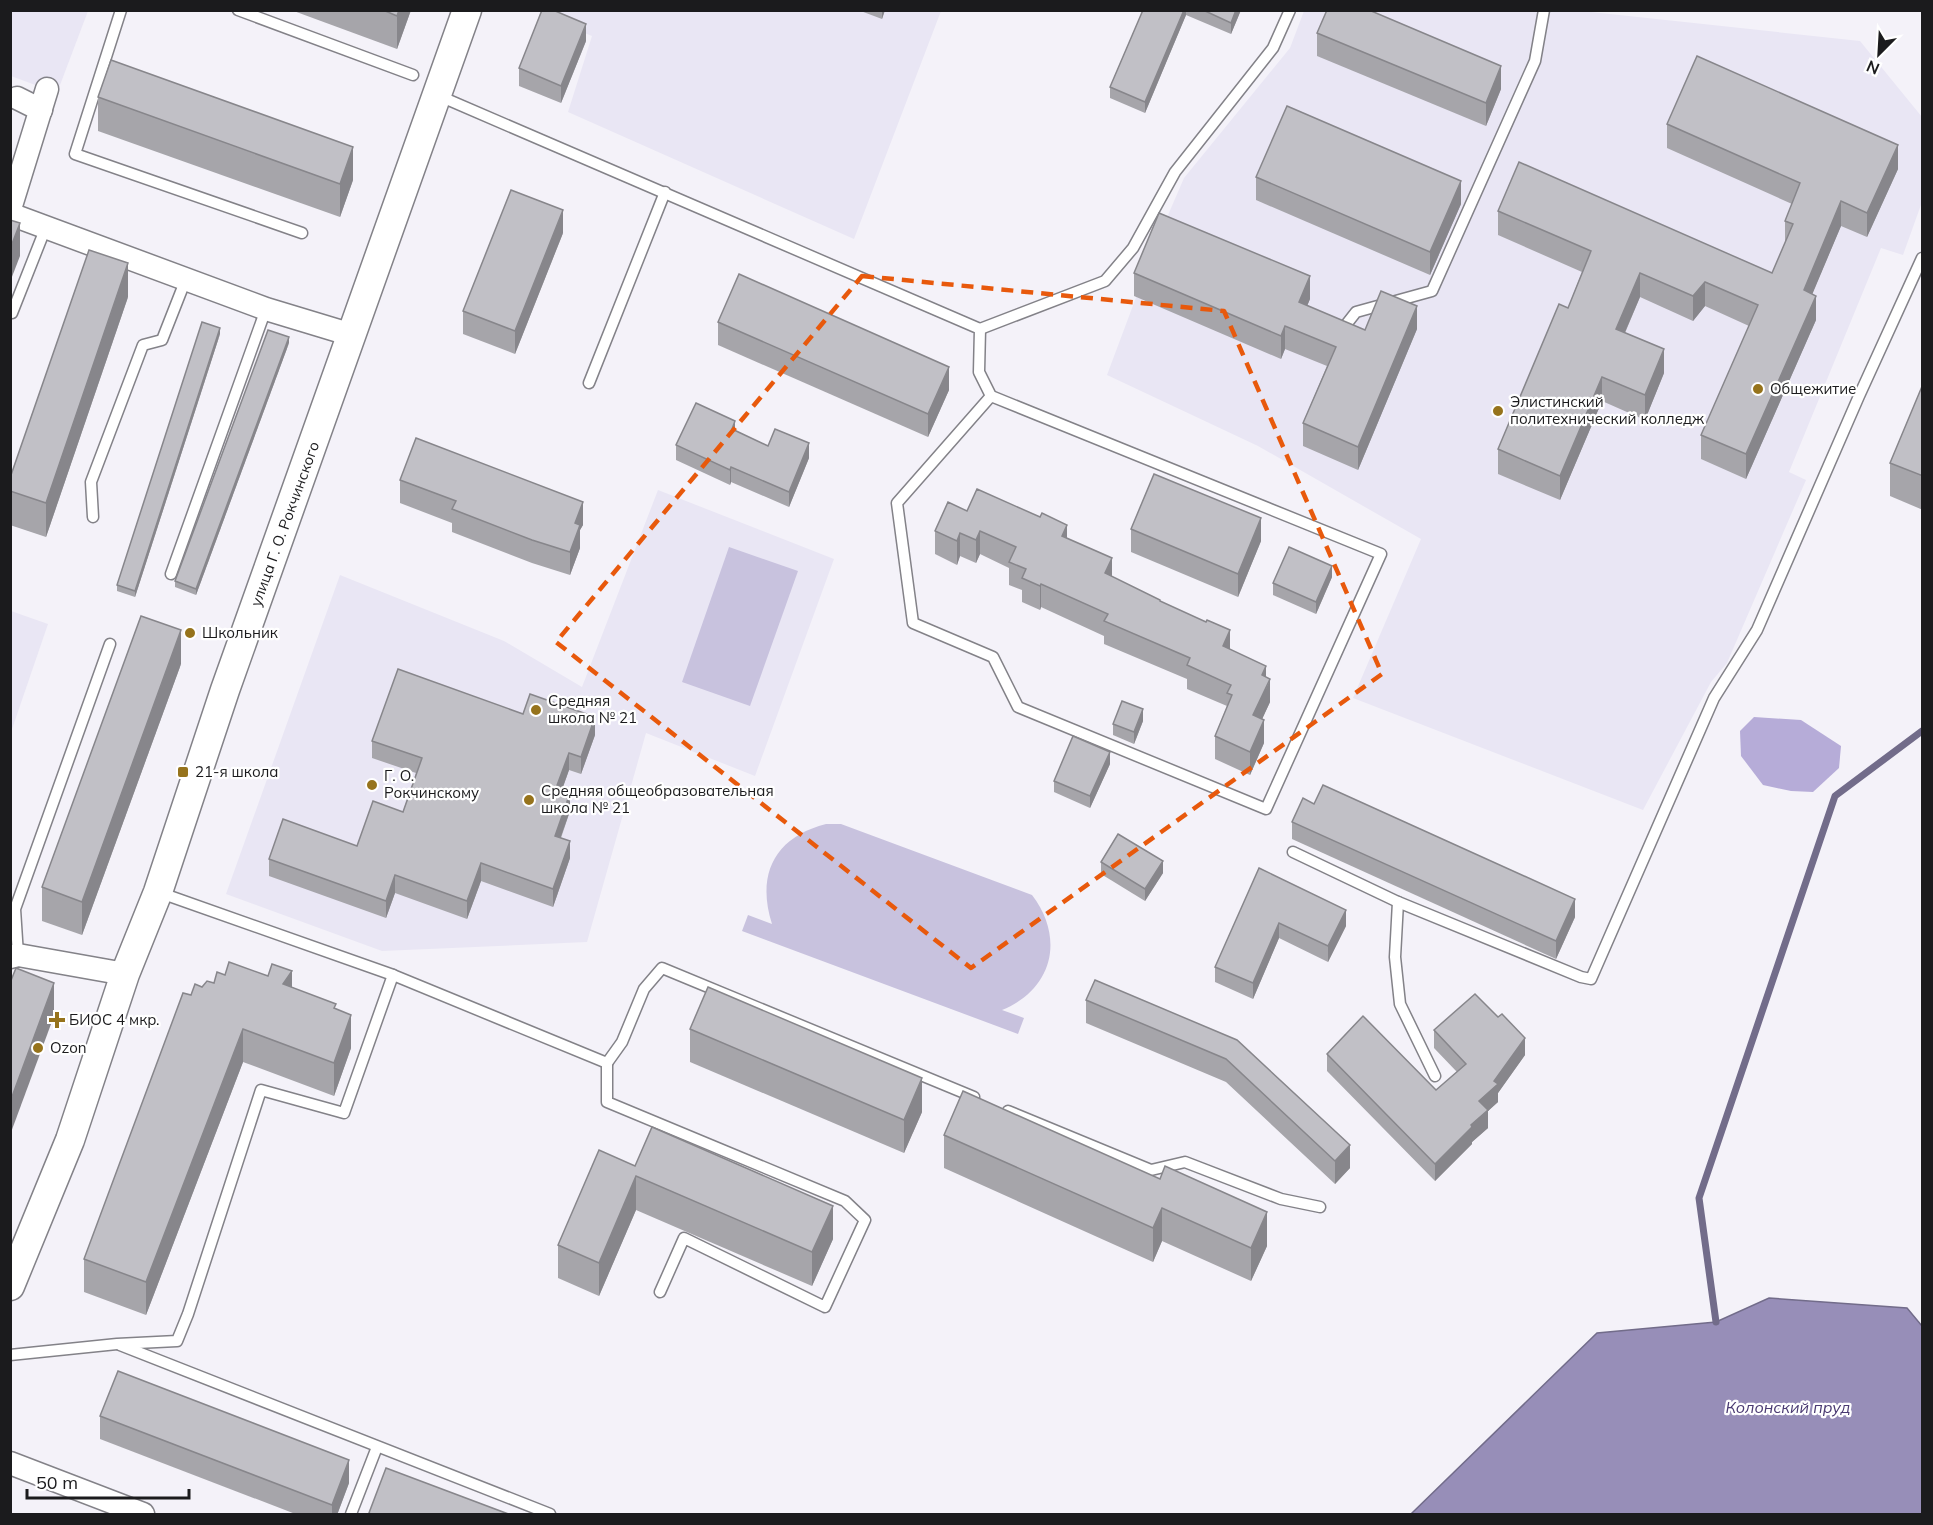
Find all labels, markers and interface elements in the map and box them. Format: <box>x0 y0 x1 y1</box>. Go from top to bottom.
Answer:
north arrow <box>1849 24 1909 84</box>
text: N <box>1863 56 1882 79</box>
place label: Общежитие <box>1770 379 1856 398</box>
marker: Общежитие <box>1751 382 1765 396</box>
place label: Элистинский политехнический колледж <box>1510 392 1705 428</box>
marker: Элистинский политехнический колледж <box>1491 404 1505 418</box>
street label: улица Г. О. Рокчинского <box>246 439 323 609</box>
place label: Школьник <box>202 623 279 642</box>
marker: Школьник <box>183 626 197 640</box>
place label: Средняя школа № 21 <box>548 691 637 727</box>
marker: Средняя школа № 21 <box>529 703 543 717</box>
place label: 21-я школа <box>195 762 278 781</box>
marker: 21-я школа <box>176 765 190 779</box>
place label: Г. О. Рокчинскому <box>384 766 479 802</box>
marker: Г. О. Рокчинскому <box>365 778 379 792</box>
place label: Средняя общеобразовательная школа № 21 <box>541 781 774 817</box>
marker: Средняя общеобразовательная школа № 21 <box>522 793 536 807</box>
place label: БИОС 4 мкр. <box>69 1010 160 1029</box>
marker: БИОС 4 мкр. <box>50 1013 64 1027</box>
place label: Ozon <box>50 1038 87 1057</box>
marker: Ozon <box>31 1041 45 1055</box>
water label: Колонский пруд <box>1725 1397 1851 1417</box>
scale bar <box>27 1462 189 1500</box>
text: 50 m <box>36 1471 78 1494</box>

